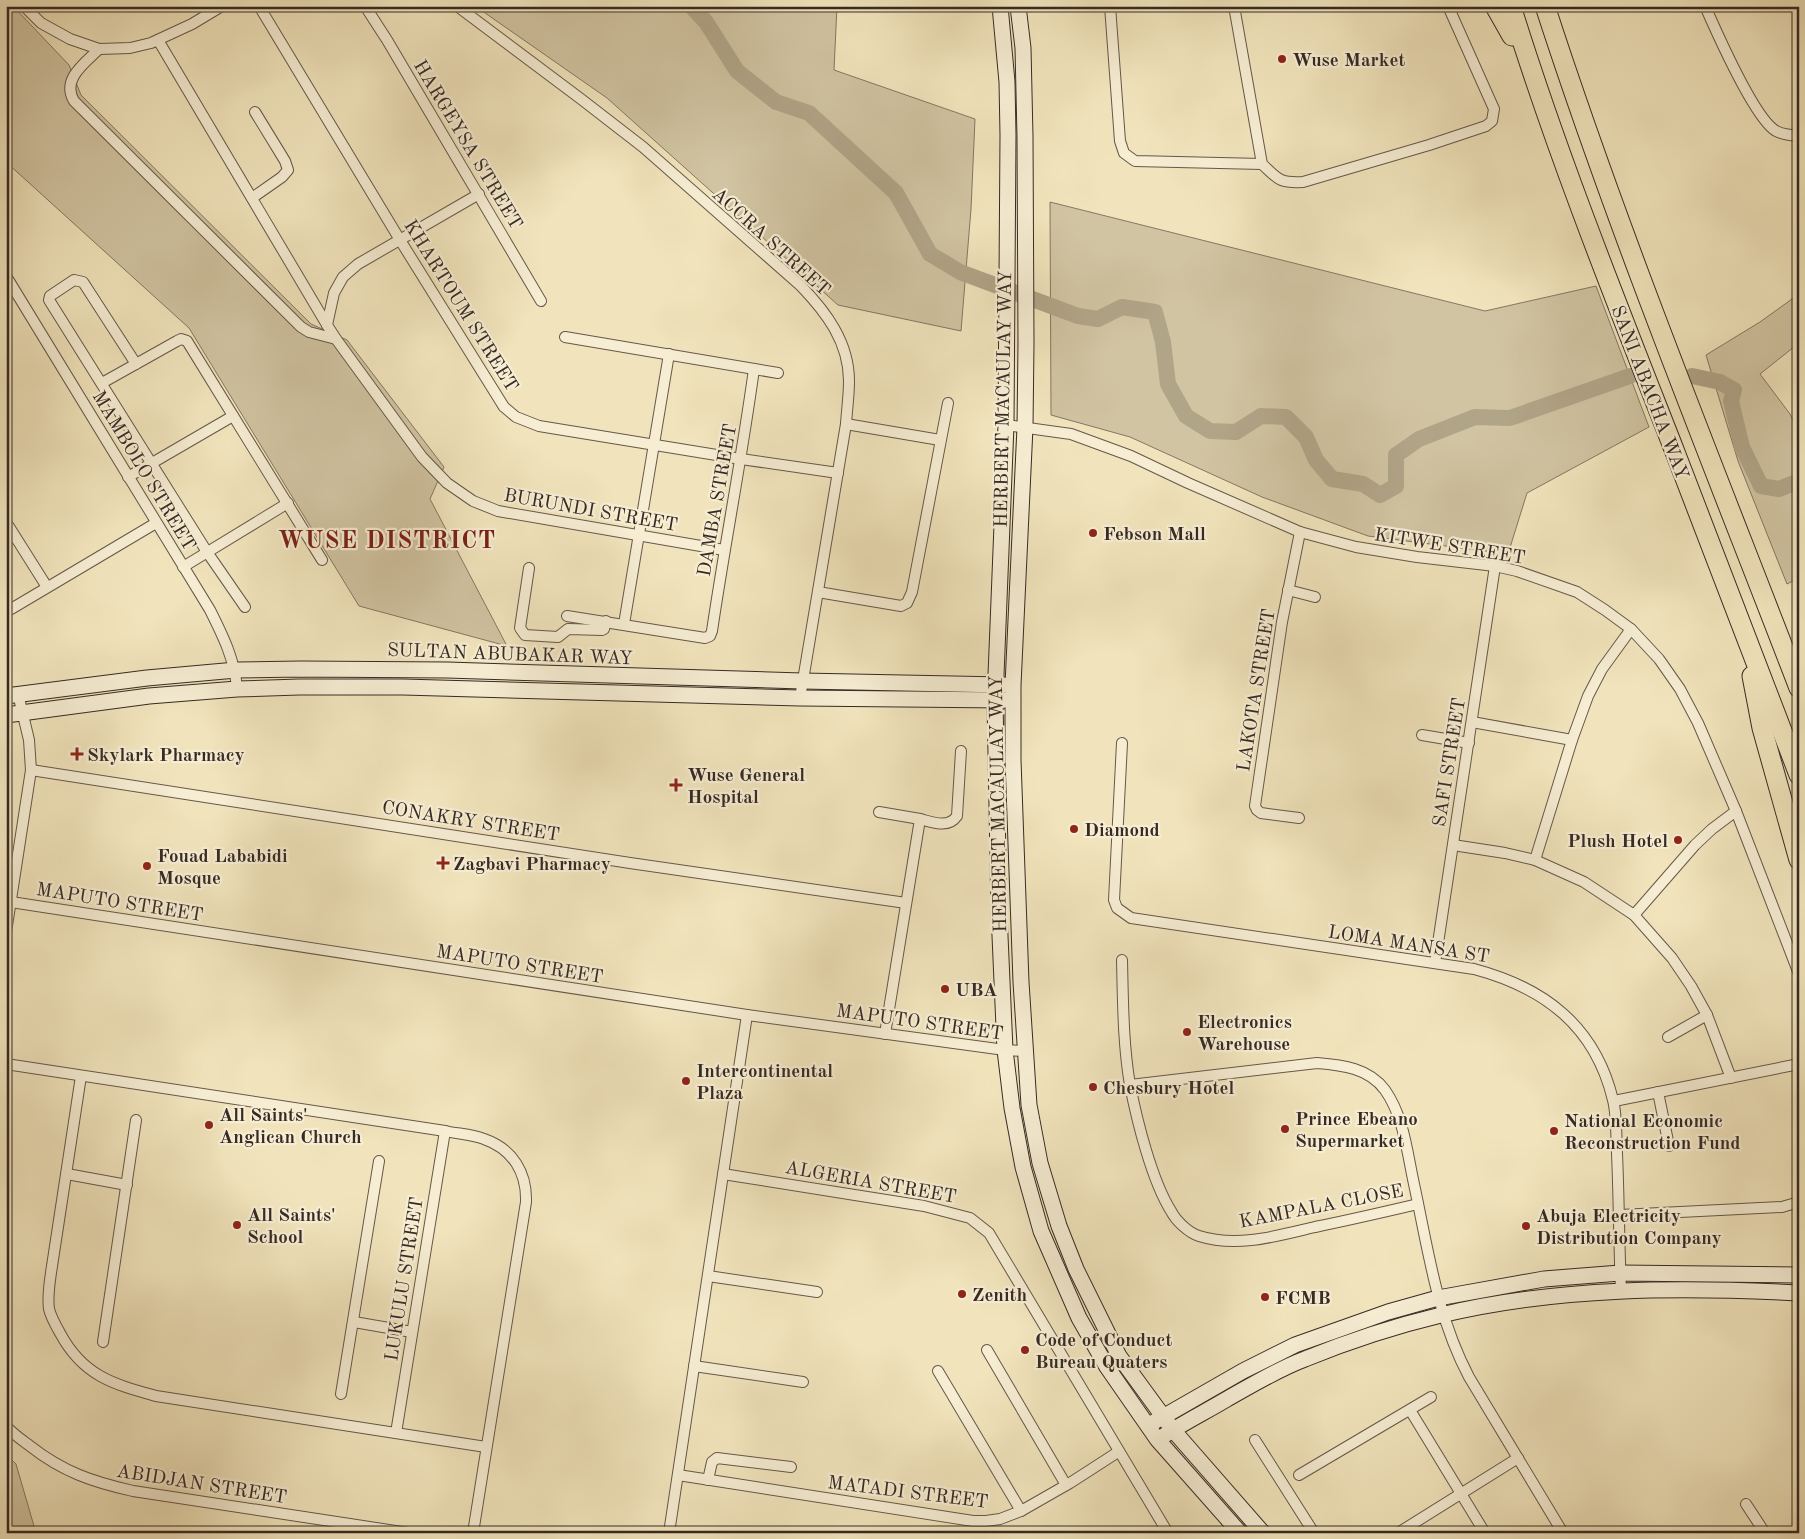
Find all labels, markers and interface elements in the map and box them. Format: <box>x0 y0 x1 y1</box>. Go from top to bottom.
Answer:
place label: Wuse Market <box>1292 52 1405 71</box>
marker: Wuse Market <box>1276 53 1288 65</box>
street label: HARGEYSA STREET <box>409 57 525 233</box>
street label: ACCRA STREET <box>708 185 833 301</box>
street label: KHARTOUM STREET <box>399 217 521 396</box>
street label: HERBERT MACAULAY WAY <box>993 270 1016 528</box>
street label: SANI ABACHA WAY <box>1607 303 1691 483</box>
street label: MAMBOLO STREET <box>88 388 198 555</box>
street label: DAMBA STREET <box>696 422 741 578</box>
street label: BURUNDI STREET <box>502 487 679 536</box>
place label: Febson Mall <box>1103 526 1206 545</box>
street label: KITWE STREET <box>1373 526 1527 569</box>
marker: Febson Mall <box>1087 527 1099 539</box>
district label: WUSE DISTRICT <box>278 530 496 554</box>
street label: LAKOTA STREET <box>1235 608 1280 773</box>
street label: SULTAN ABUBAKAR WAY <box>387 642 633 669</box>
street label: HERBERT MACAULAY WAY <box>988 675 1011 933</box>
street label: SAFI STREET <box>1431 697 1470 828</box>
place label: Skylark Pharmacy <box>87 747 245 766</box>
marker: Skylark Pharmacy <box>71 748 83 760</box>
place label: Wuse General Hospital <box>687 767 805 808</box>
marker: Wuse General Hospital <box>669 778 683 792</box>
street label: CONAKRY STREET <box>380 799 561 846</box>
place label: Diamond <box>1084 822 1160 841</box>
marker: Diamond <box>1068 823 1080 835</box>
place label: Plush Hotel <box>1567 833 1668 852</box>
marker: Plush Hotel <box>1672 834 1684 846</box>
place label: Fouad Lababidi Mosque <box>157 848 288 889</box>
place label: Zagbavi Pharmacy <box>453 856 611 875</box>
marker: Zagbavi Pharmacy <box>437 857 449 869</box>
marker: Fouad Lababidi Mosque <box>141 860 153 872</box>
street label: MAPUTO STREET <box>35 881 204 926</box>
street label: LOMA MANSA ST <box>1326 923 1491 968</box>
street label: MAPUTO STREET <box>435 943 604 988</box>
place label: UBA <box>955 982 997 1001</box>
marker: UBA <box>939 983 951 995</box>
street label: MAPUTO STREET <box>835 1002 1004 1045</box>
place label: Electronics Warehouse <box>1197 1014 1292 1055</box>
marker: Electronics Warehouse <box>1181 1026 1193 1038</box>
place label: Intercontinental Plaza <box>696 1063 833 1104</box>
marker: Intercontinental Plaza <box>680 1075 692 1087</box>
place label: Chesbury Hotel <box>1103 1080 1234 1099</box>
marker: Chesbury Hotel <box>1087 1081 1099 1093</box>
place label: All Saints' Anglican Church <box>219 1107 362 1148</box>
place label: Prince Ebeano Supermarket <box>1295 1111 1418 1152</box>
place label: National Economic Reconstruction Fund <box>1564 1113 1741 1154</box>
marker: All Saints' Anglican Church <box>203 1119 215 1131</box>
marker: Prince Ebeano Supermarket <box>1279 1123 1291 1135</box>
marker: National Economic Reconstruction Fund <box>1548 1125 1560 1137</box>
street label: ALGERIA STREET <box>783 1159 958 1208</box>
street label: KAMPALA CLOSE <box>1238 1182 1405 1233</box>
street label: LUKULU STREET <box>383 1196 428 1363</box>
place label: All Saints' School <box>247 1207 336 1248</box>
place label: Abuja Electricity Distribution Company <box>1536 1208 1722 1249</box>
marker: All Saints' School <box>231 1219 243 1231</box>
marker: Abuja Electricity Distribution Company <box>1520 1220 1532 1232</box>
place label: Zenith <box>972 1287 1027 1306</box>
marker: Zenith <box>956 1288 968 1300</box>
place label: FCMB <box>1275 1290 1331 1309</box>
marker: FCMB <box>1259 1291 1271 1303</box>
place label: Code of Conduct Bureau Quaters <box>1035 1332 1172 1373</box>
marker: Code of Conduct Bureau Quaters <box>1019 1344 1031 1356</box>
street label: ABIDJAN STREET <box>115 1463 288 1508</box>
street label: MATADI STREET <box>826 1474 989 1513</box>

